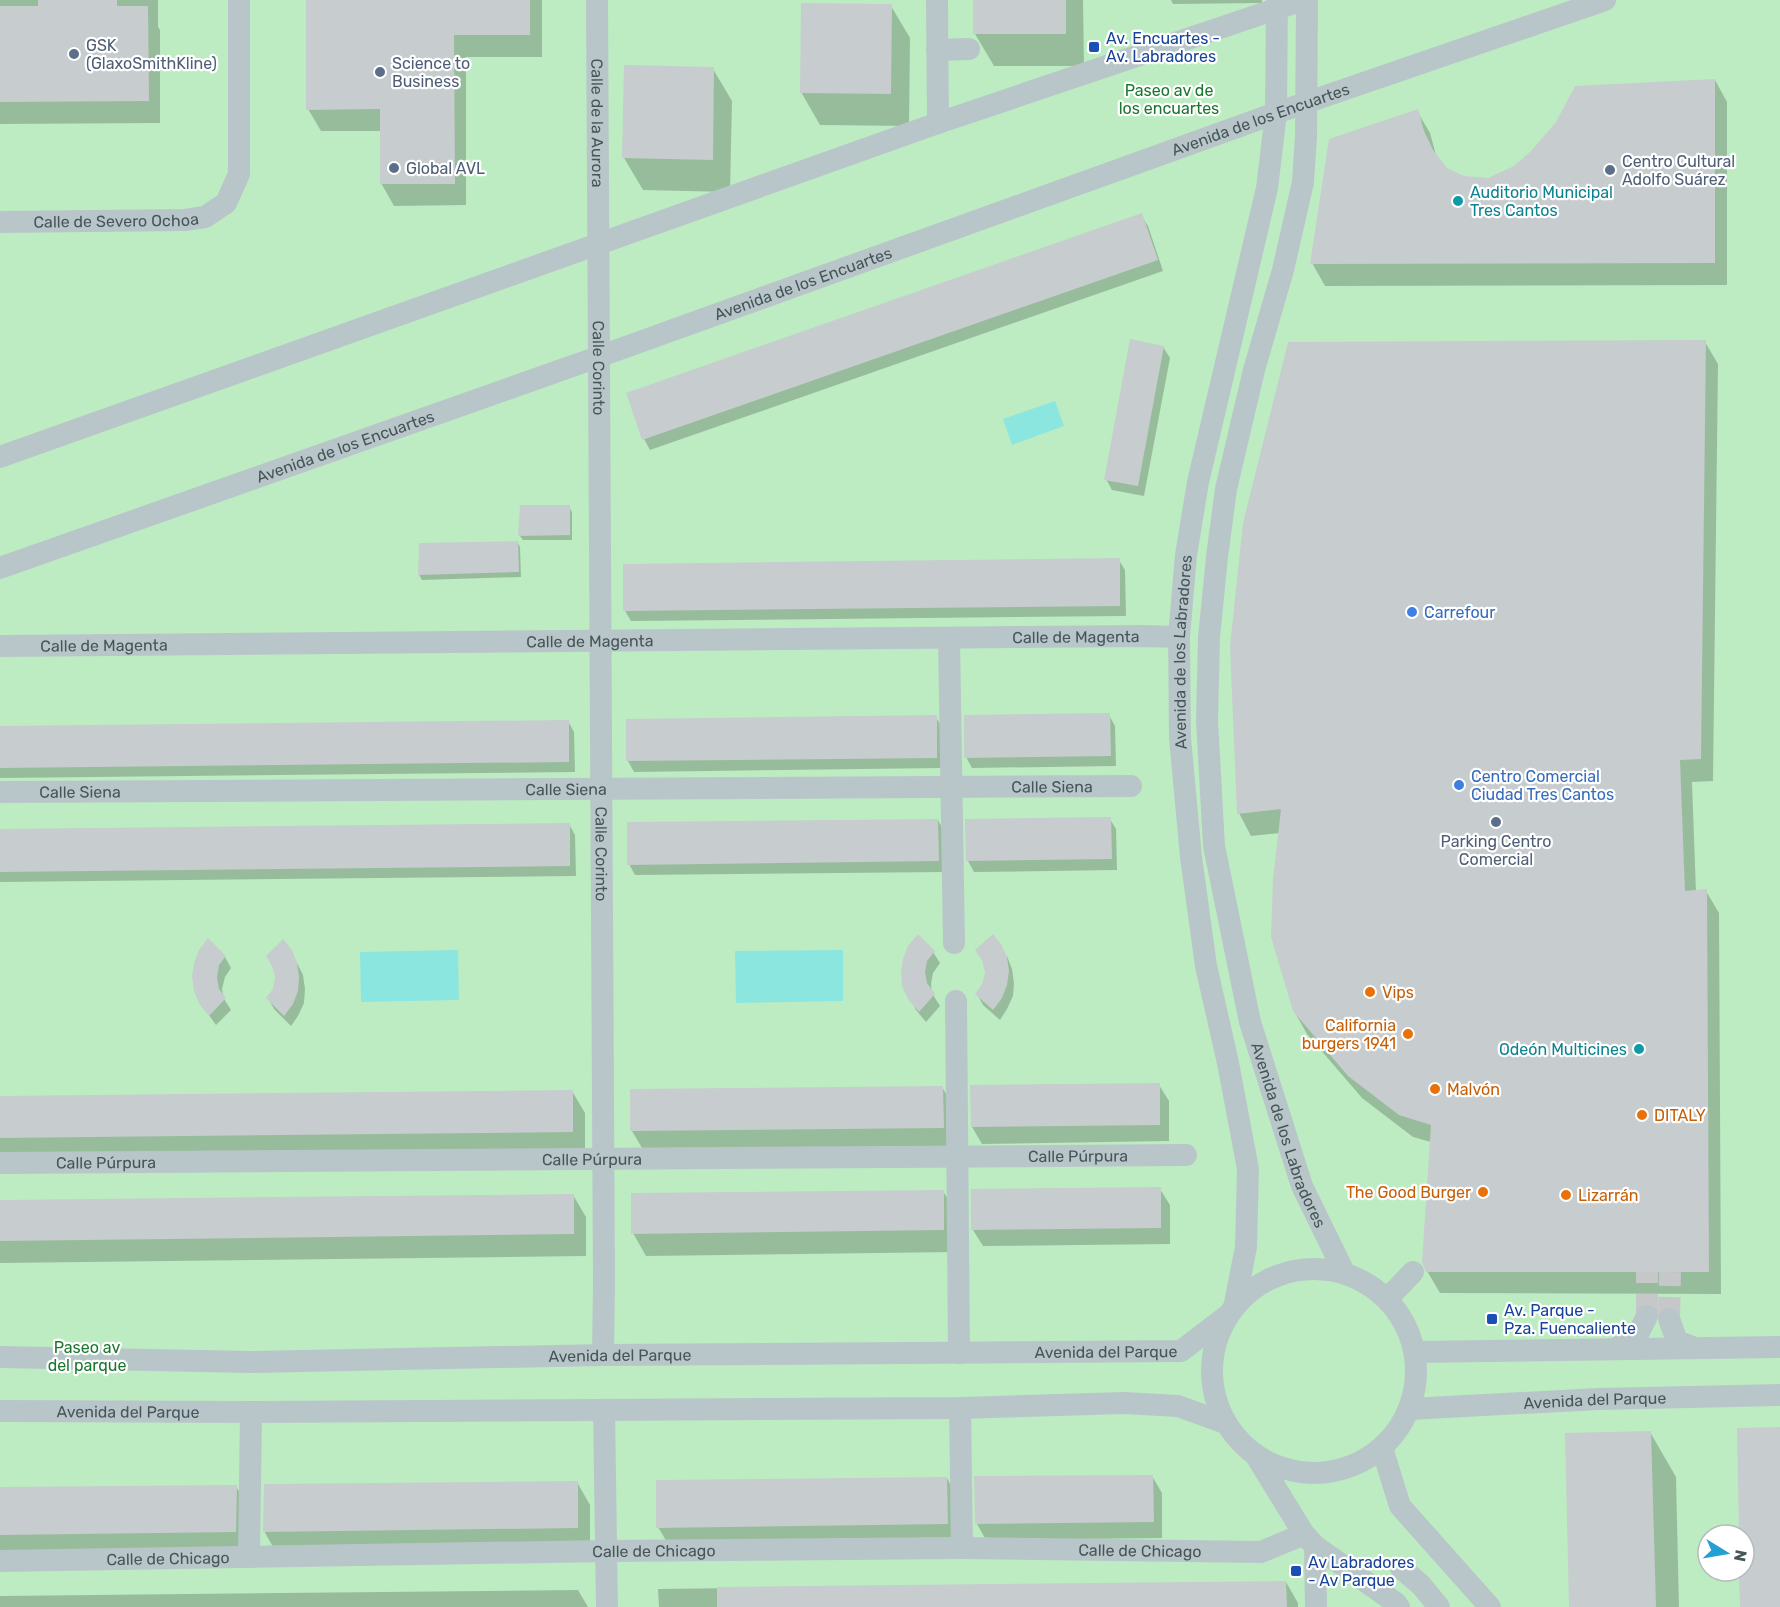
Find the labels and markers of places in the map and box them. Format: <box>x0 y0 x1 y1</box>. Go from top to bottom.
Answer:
place label: Av. Encuartes - Av. Labradores <box>1106 29 1220 66</box>
place label: GSK (GlaxoSmithKline) <box>86 36 217 73</box>
marker: Av. Encuartes - Av. Labradores <box>1087 40 1101 54</box>
marker: GSK (GlaxoSmithKline) <box>67 47 81 61</box>
place label: Science to Business <box>392 54 470 91</box>
marker: Science to Business <box>373 65 387 79</box>
place label: Centro Cultural Adolfo Suárez <box>1622 152 1735 189</box>
place label: Global AVL <box>406 159 485 178</box>
marker: Global AVL <box>387 161 401 175</box>
marker: Centro Cultural Adolfo Suárez <box>1603 163 1617 177</box>
place label: Auditorio Municipal Tres Cantos <box>1470 183 1613 220</box>
marker: Auditorio Municipal Tres Cantos <box>1451 194 1465 208</box>
place label: Carrefour <box>1424 603 1495 622</box>
marker: Carrefour <box>1405 605 1419 619</box>
place label: Centro Comercial Ciudad Tres Cantos <box>1471 767 1614 804</box>
marker: Centro Comercial Ciudad Tres Cantos <box>1452 778 1466 792</box>
marker: Parking Centro Comercial <box>1489 815 1503 829</box>
place label: Parking Centro Comercial <box>1441 832 1551 869</box>
place label: Vips <box>1382 983 1414 1002</box>
marker: Vips <box>1363 985 1377 999</box>
place label: California burgers 1941 <box>1302 1016 1396 1053</box>
marker: California burgers 1941 <box>1401 1027 1415 1041</box>
place label: Odeón Multicines <box>1499 1040 1627 1059</box>
marker: Odeón Multicines <box>1632 1042 1646 1056</box>
place label: Malvón <box>1447 1080 1500 1099</box>
marker: Malvón <box>1428 1082 1442 1096</box>
place label: DITALY <box>1654 1106 1706 1125</box>
marker: DITALY <box>1635 1108 1649 1122</box>
place label: The Good Burger <box>1346 1183 1471 1202</box>
marker: The Good Burger <box>1476 1185 1490 1199</box>
place label: Lizarrán <box>1578 1186 1638 1205</box>
marker: Lizarrán <box>1559 1188 1573 1202</box>
place label: Av. Parque - Pza. Fuencaliente <box>1504 1301 1636 1338</box>
marker: Av. Parque - Pza. Fuencaliente <box>1485 1312 1499 1326</box>
place label: Av Labradores - Av Parque <box>1308 1553 1414 1590</box>
marker: Av Labradores - Av Parque <box>1289 1564 1303 1578</box>

